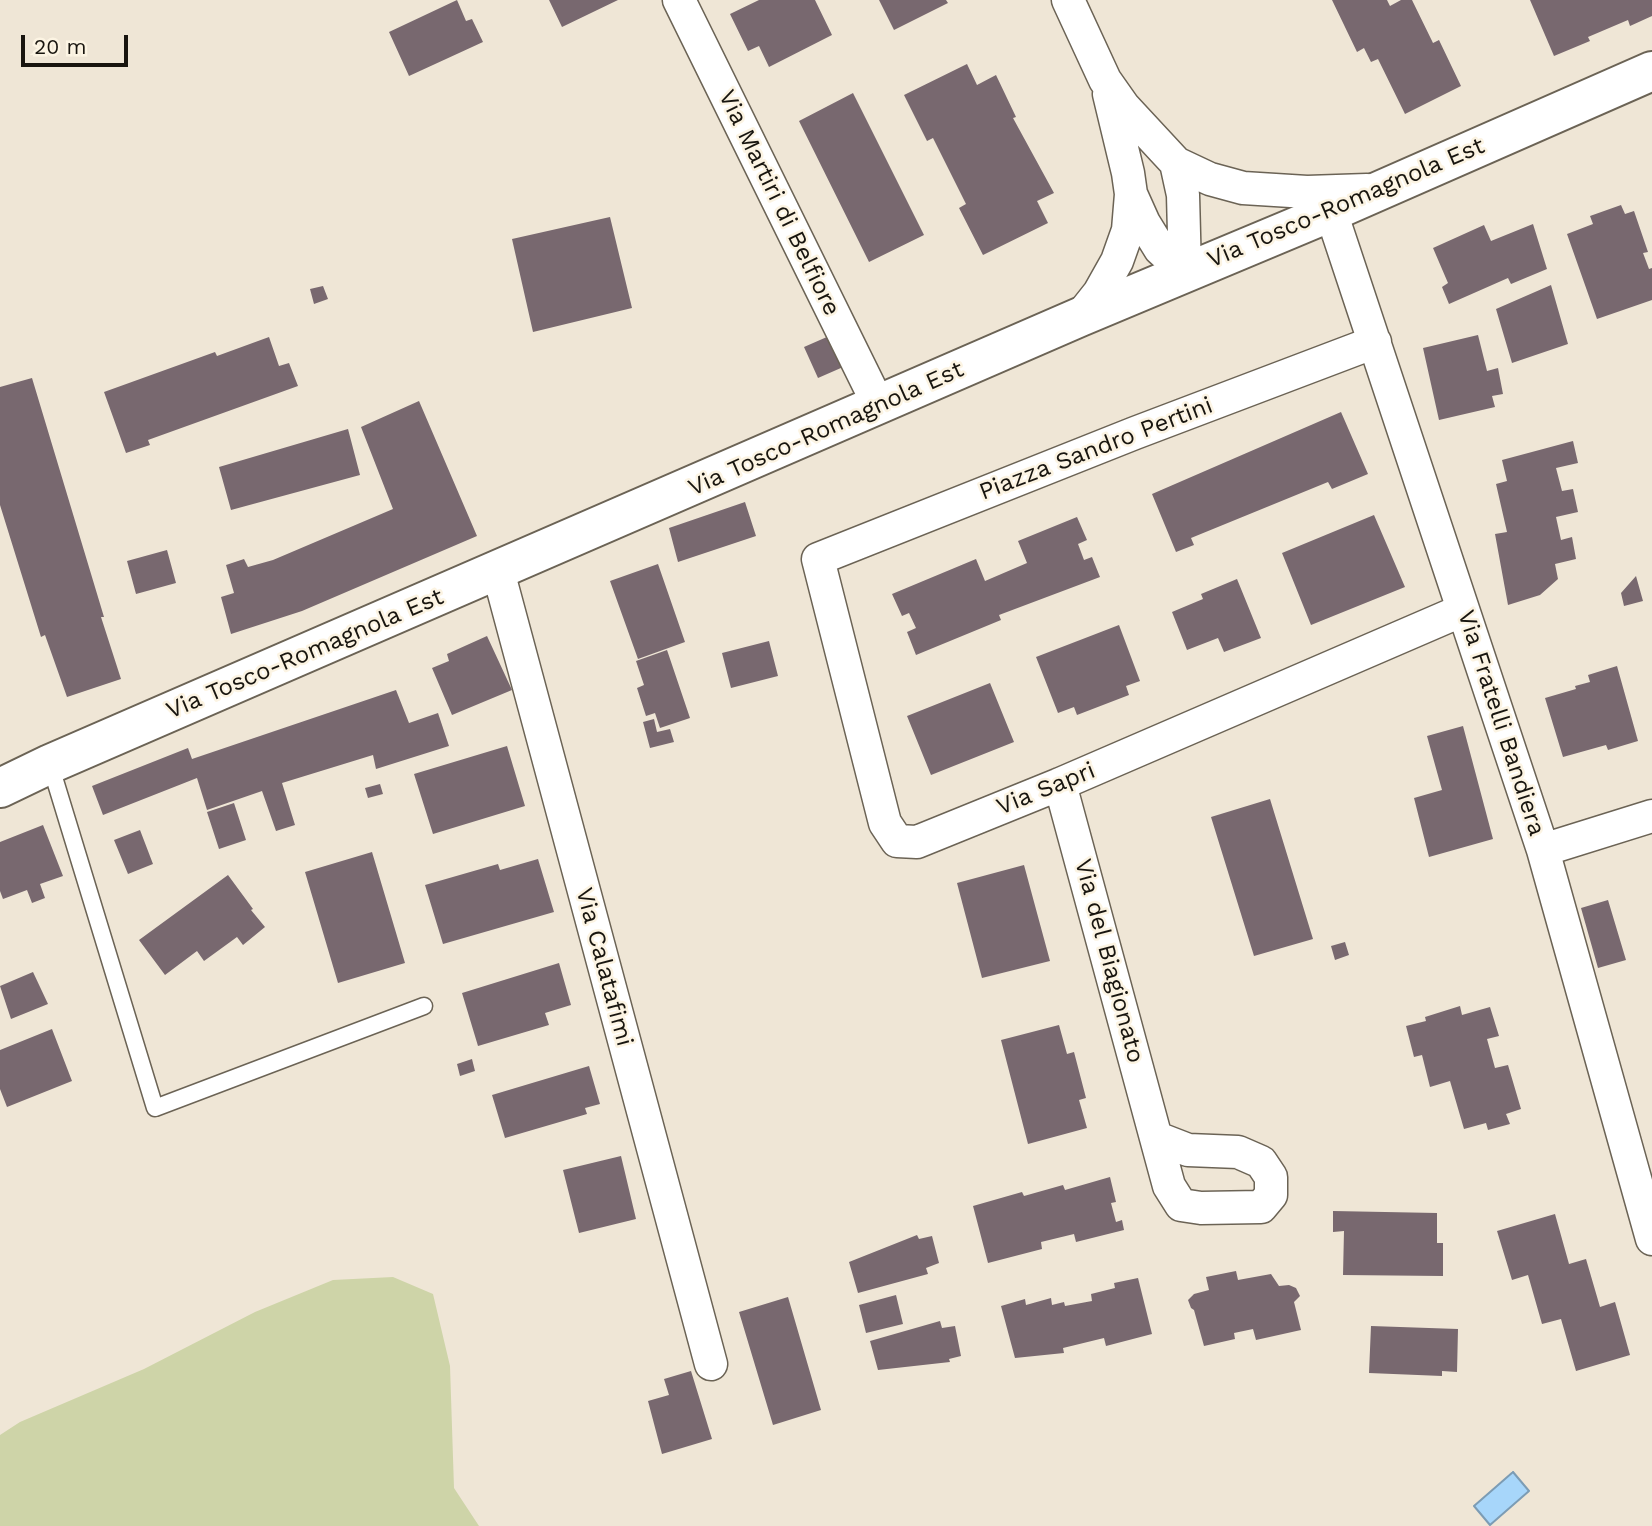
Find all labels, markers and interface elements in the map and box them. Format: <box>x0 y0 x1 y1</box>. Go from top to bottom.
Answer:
scale bar <box>24 21 131 65</box>
text: 20 m <box>34 34 86 59</box>
street label: Via Martiri di Belfiore <box>712 85 846 321</box>
street label: Via Tosco-Romagnola Est <box>1203 131 1489 275</box>
street label: Via Tosco-Romagnola Est <box>684 355 968 503</box>
street label: Piazza Sandro Pertini <box>975 391 1217 507</box>
street label: Via Tosco-Romagnola Est <box>162 582 448 726</box>
street label: Via Fratelli Bandiera <box>1451 607 1551 839</box>
street label: Via Sapri <box>993 756 1099 822</box>
street label: Via del Biagionato <box>1068 856 1150 1066</box>
street label: Via Calatafimi <box>569 885 639 1049</box>

